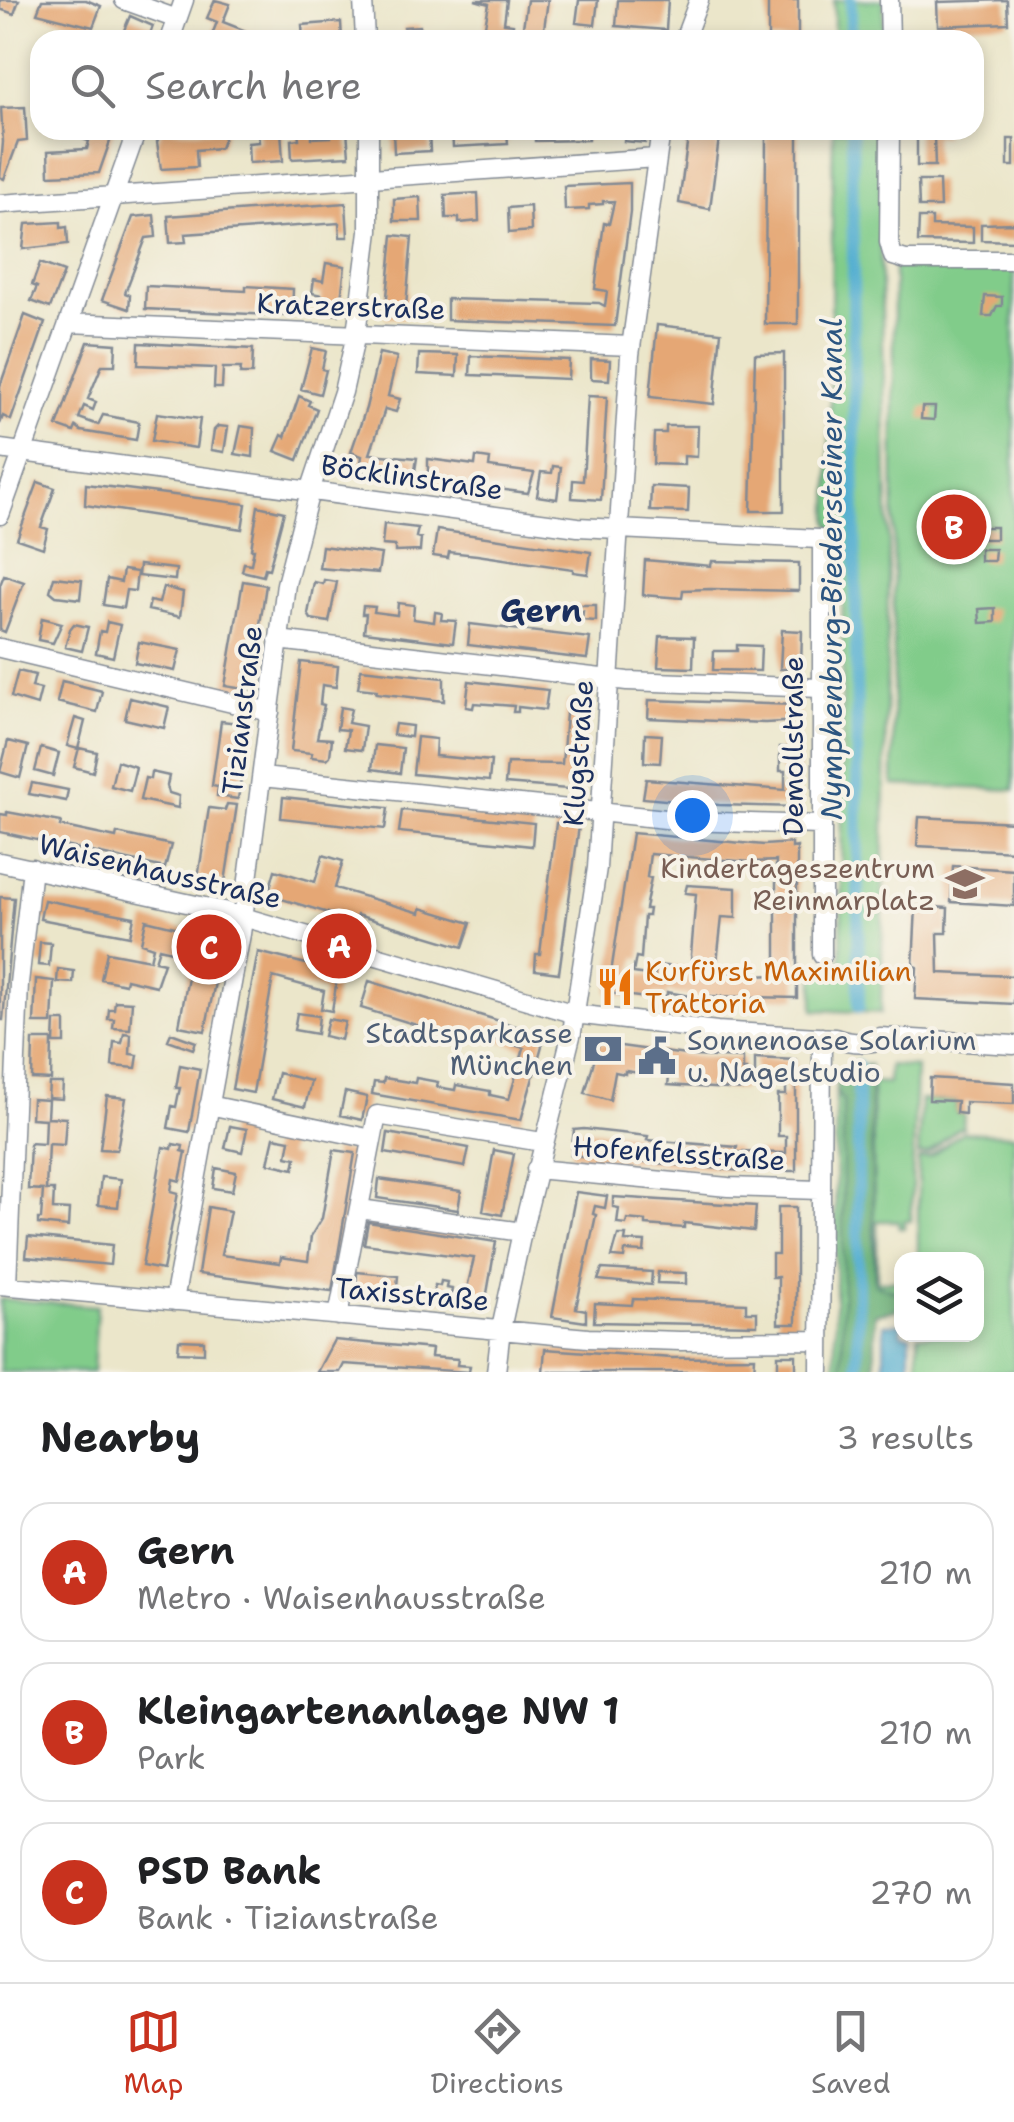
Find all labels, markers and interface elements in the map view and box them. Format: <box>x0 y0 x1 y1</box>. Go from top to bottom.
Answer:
search box <box>30 30 984 140</box>
icon: search <box>65 58 120 113</box>
text: Search here <box>145 60 362 111</box>
street label: Kratzerstraße <box>256 284 446 328</box>
water label: Nymphenburg-Biedersteiner Kanal <box>811 318 852 820</box>
street label: Böcklinstraße <box>318 445 506 509</box>
pin: B <box>922 490 986 564</box>
district label: Gern <box>500 589 582 632</box>
street label: Tizianstraße <box>213 623 271 797</box>
street label: Demollstraße <box>774 656 812 836</box>
street label: Klugstraße <box>554 678 602 828</box>
your location <box>667 790 718 841</box>
street label: Waisenhausstraße <box>35 825 285 917</box>
place label: Kindertageszentrum Reinmarplatz <box>660 849 935 919</box>
school or university icon: Kindertageszentrum Reinmarplatz <box>944 863 986 905</box>
pin: A <box>306 908 372 984</box>
pin: C <box>176 910 242 984</box>
place label: Kurfürst Maximilian Trattoria <box>645 952 912 1022</box>
restaurant icon: Kurfürst Maximilian Trattoria <box>594 966 636 1008</box>
place label: Stadtsparkasse München <box>366 1014 573 1084</box>
place label: Sonnenoase Solarium u. Nagelstudio <box>687 1021 976 1091</box>
bank icon: Stadtsparkasse München <box>582 1028 624 1070</box>
public building icon: Sonnenoase Solarium u. Nagelstudio <box>636 1035 678 1077</box>
street label: Hofenfelsstraße <box>571 1127 787 1179</box>
map controls <box>894 1252 984 1342</box>
button: layers <box>894 1252 984 1342</box>
street label: Taxisstraße <box>333 1268 491 1320</box>
text: Nearby <box>40 1409 200 1465</box>
text: 3 results <box>837 1416 974 1459</box>
text: Gern <box>137 1525 235 1576</box>
text: A <box>62 1551 87 1594</box>
text: 210 m <box>878 1551 972 1594</box>
text: Metro · Waisenhausstraße <box>137 1576 546 1619</box>
text: Kleingartenanlage NW 1 <box>137 1685 620 1736</box>
text: B <box>65 1711 84 1754</box>
text: 210 m <box>878 1711 972 1754</box>
text: Park <box>137 1736 206 1779</box>
text: PSD Bank <box>137 1845 322 1896</box>
text: C <box>65 1871 84 1914</box>
text: 270 m <box>869 1871 972 1914</box>
text: Bank · Tizianstraße <box>137 1896 439 1939</box>
tab: Map <box>124 2004 183 2102</box>
tab: Directions <box>430 2004 564 2102</box>
tab: Saved <box>811 2004 890 2102</box>

